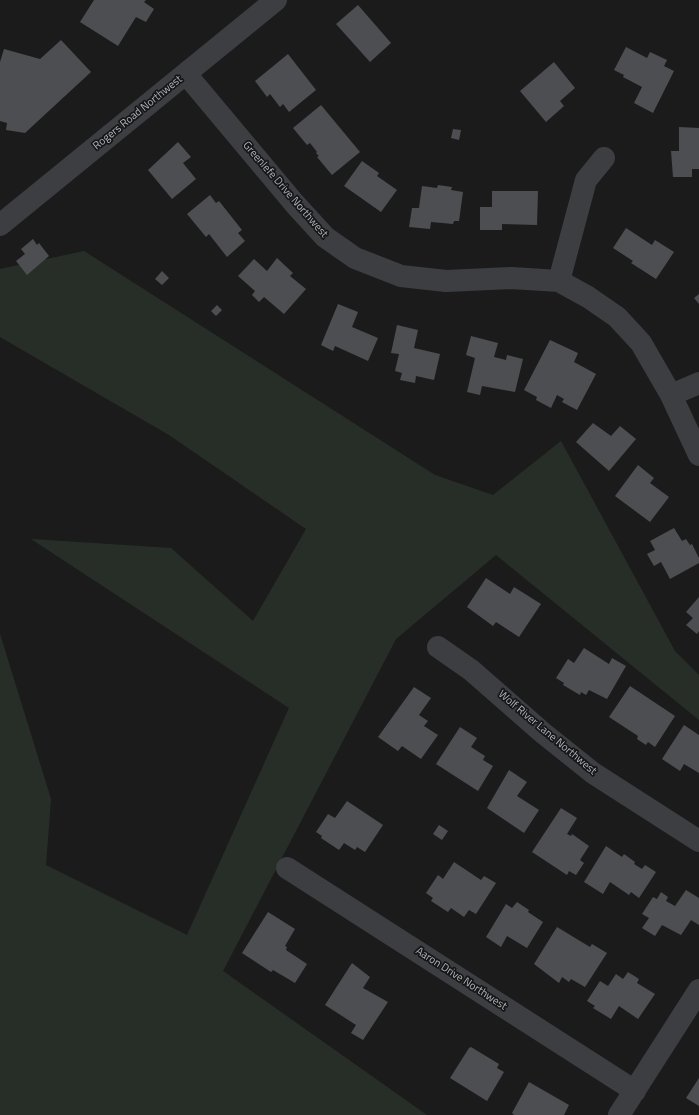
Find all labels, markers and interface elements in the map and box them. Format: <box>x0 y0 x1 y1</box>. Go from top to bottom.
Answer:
street label: Rogers Road Northwest <box>91 73 185 153</box>
street label: Greenlefe Drive Northwest <box>240 139 330 241</box>
street label: Wolf River Lane Northwest <box>495 688 599 778</box>
street label: Aaron Drive Northwest <box>413 945 509 1013</box>

